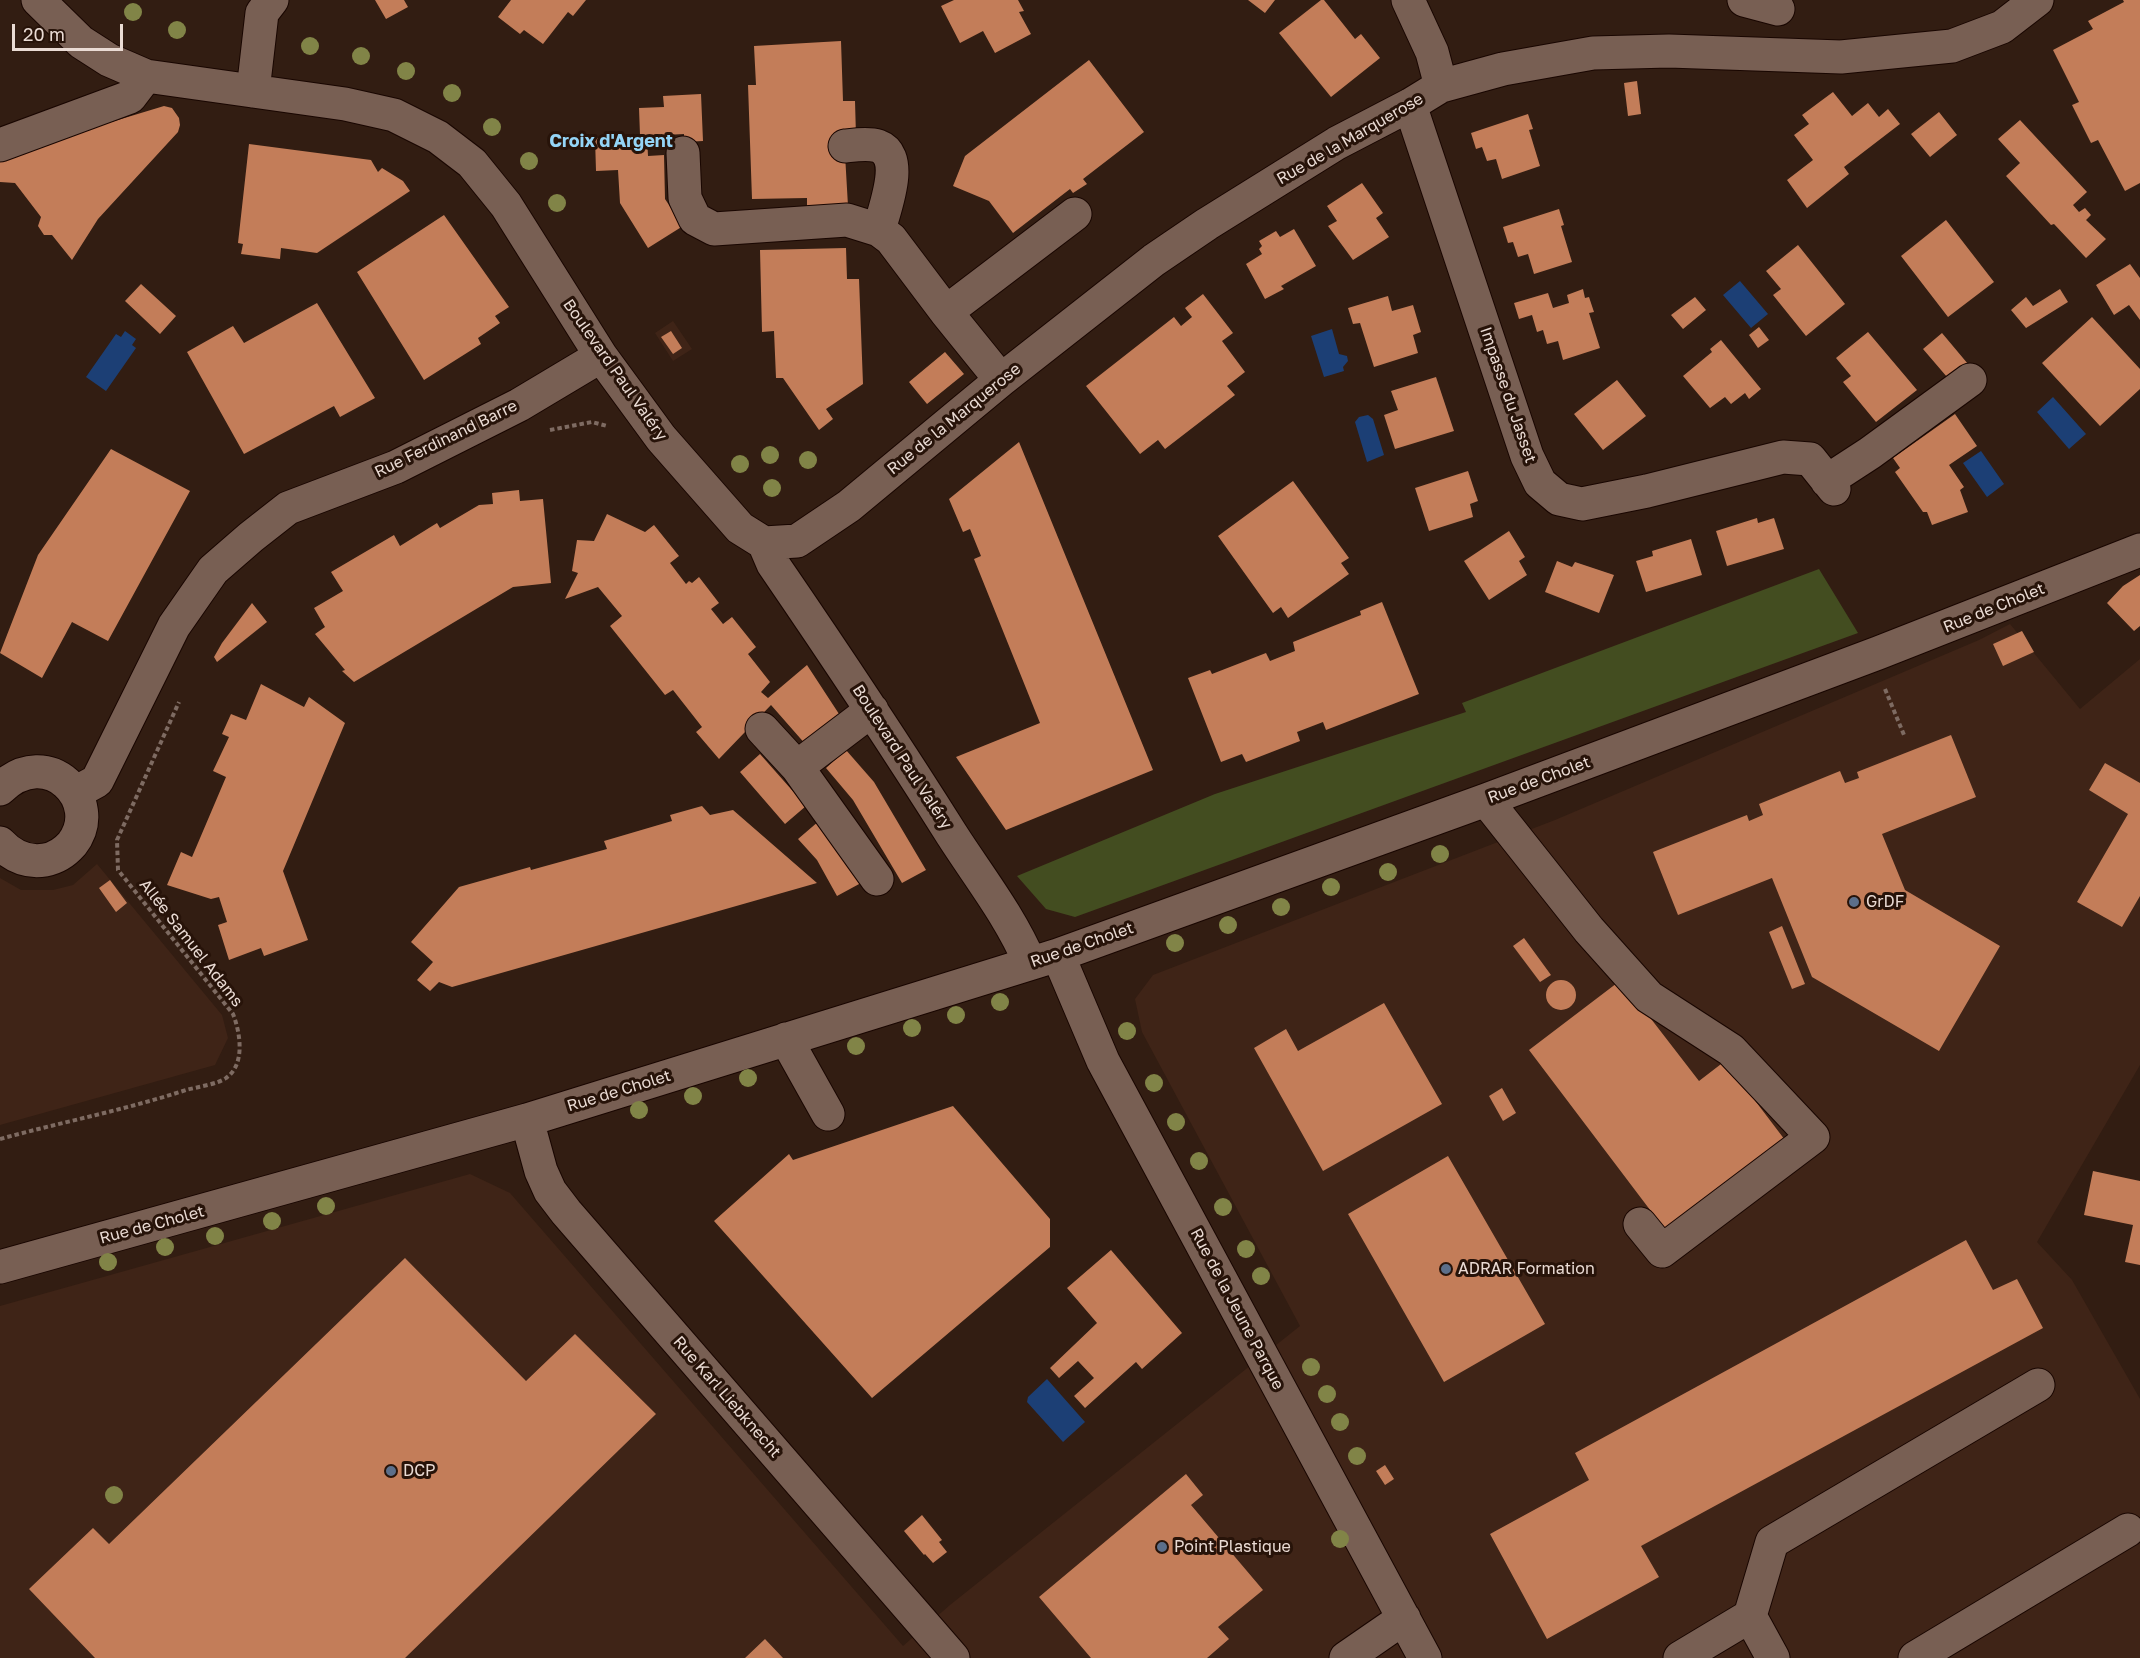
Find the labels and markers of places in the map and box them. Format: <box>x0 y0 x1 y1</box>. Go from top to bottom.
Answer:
place label: GrDF <box>1866 892 1904 912</box>
marker: GrDF <box>1847 895 1861 909</box>
place label: ADRAR Formation <box>1458 1259 1595 1279</box>
marker: ADRAR Formation <box>1439 1262 1453 1276</box>
place label: DCP <box>403 1461 436 1481</box>
marker: DCP <box>384 1464 398 1478</box>
place label: Point Plastique <box>1174 1537 1291 1557</box>
marker: Point Plastique <box>1155 1540 1169 1554</box>

